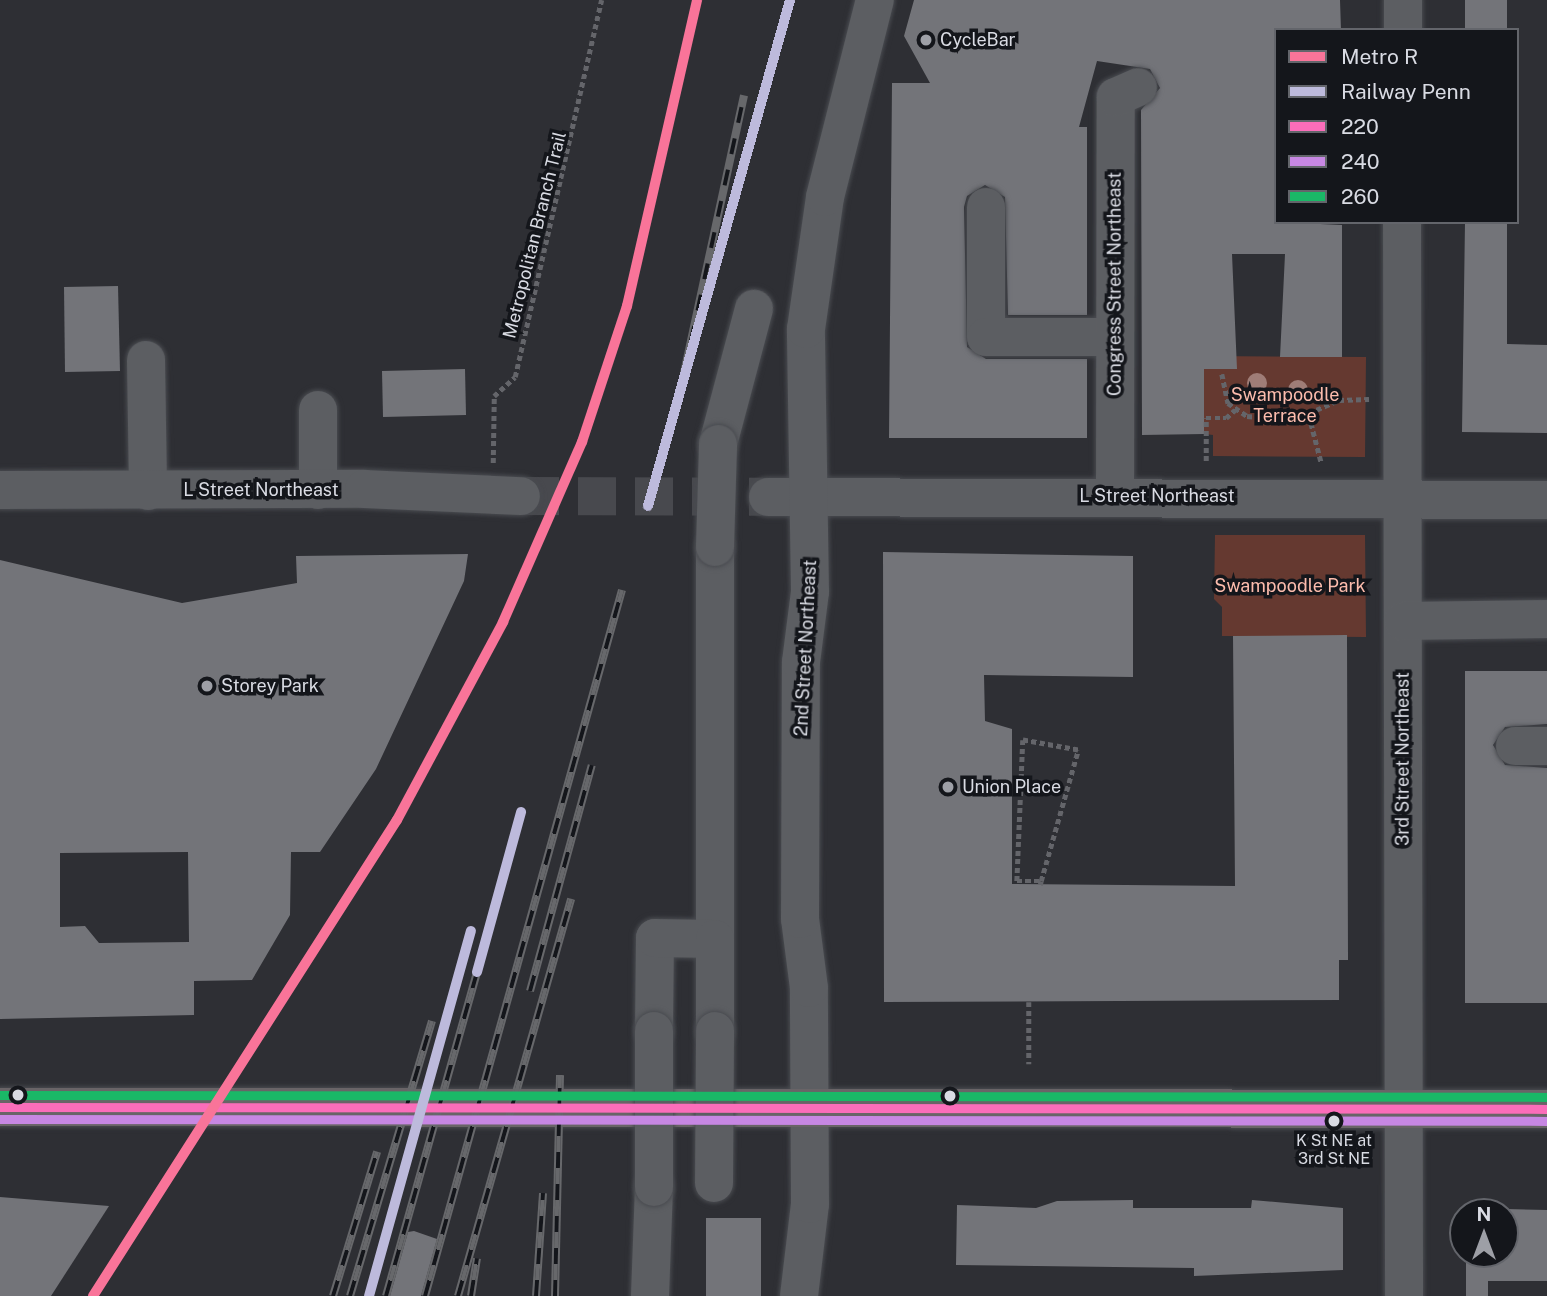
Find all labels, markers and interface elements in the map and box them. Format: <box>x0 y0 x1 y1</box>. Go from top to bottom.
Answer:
legend <box>1274 28 1519 224</box>
place label: CycleBar <box>940 29 1016 51</box>
marker: CycleBar <box>918 32 934 48</box>
text: Metro R <box>1341 44 1418 69</box>
text: Railway Penn <box>1341 79 1471 104</box>
text: 220 <box>1341 114 1379 139</box>
street label: Metropolitan Branch Trail <box>499 129 571 341</box>
text: 240 <box>1341 149 1380 174</box>
street label: Congress Street Northeast <box>1104 172 1126 396</box>
text: 260 <box>1341 184 1379 209</box>
park label: Swampoodle Terrace <box>1231 385 1339 428</box>
street label: L Street Northeast <box>183 479 339 501</box>
street label: L Street Northeast <box>1079 485 1235 507</box>
street label: 2nd Street Northeast <box>791 559 821 737</box>
park label: Swampoodle Park <box>1214 575 1366 597</box>
street label: 3rd Street Northeast <box>1392 672 1414 846</box>
place label: Storey Park <box>221 675 319 697</box>
marker: Storey Park <box>199 678 215 694</box>
place label: Union Place <box>962 776 1061 798</box>
marker: Union Place <box>940 779 956 795</box>
unlabelled marker <box>11 1088 25 1102</box>
unlabelled marker <box>943 1089 957 1103</box>
marker: K St NE at 3rd St NE <box>1327 1114 1341 1128</box>
place label: K St NE at 3rd St NE <box>1296 1131 1372 1169</box>
north arrow <box>1449 1198 1519 1268</box>
text: N <box>1477 1203 1491 1225</box>

